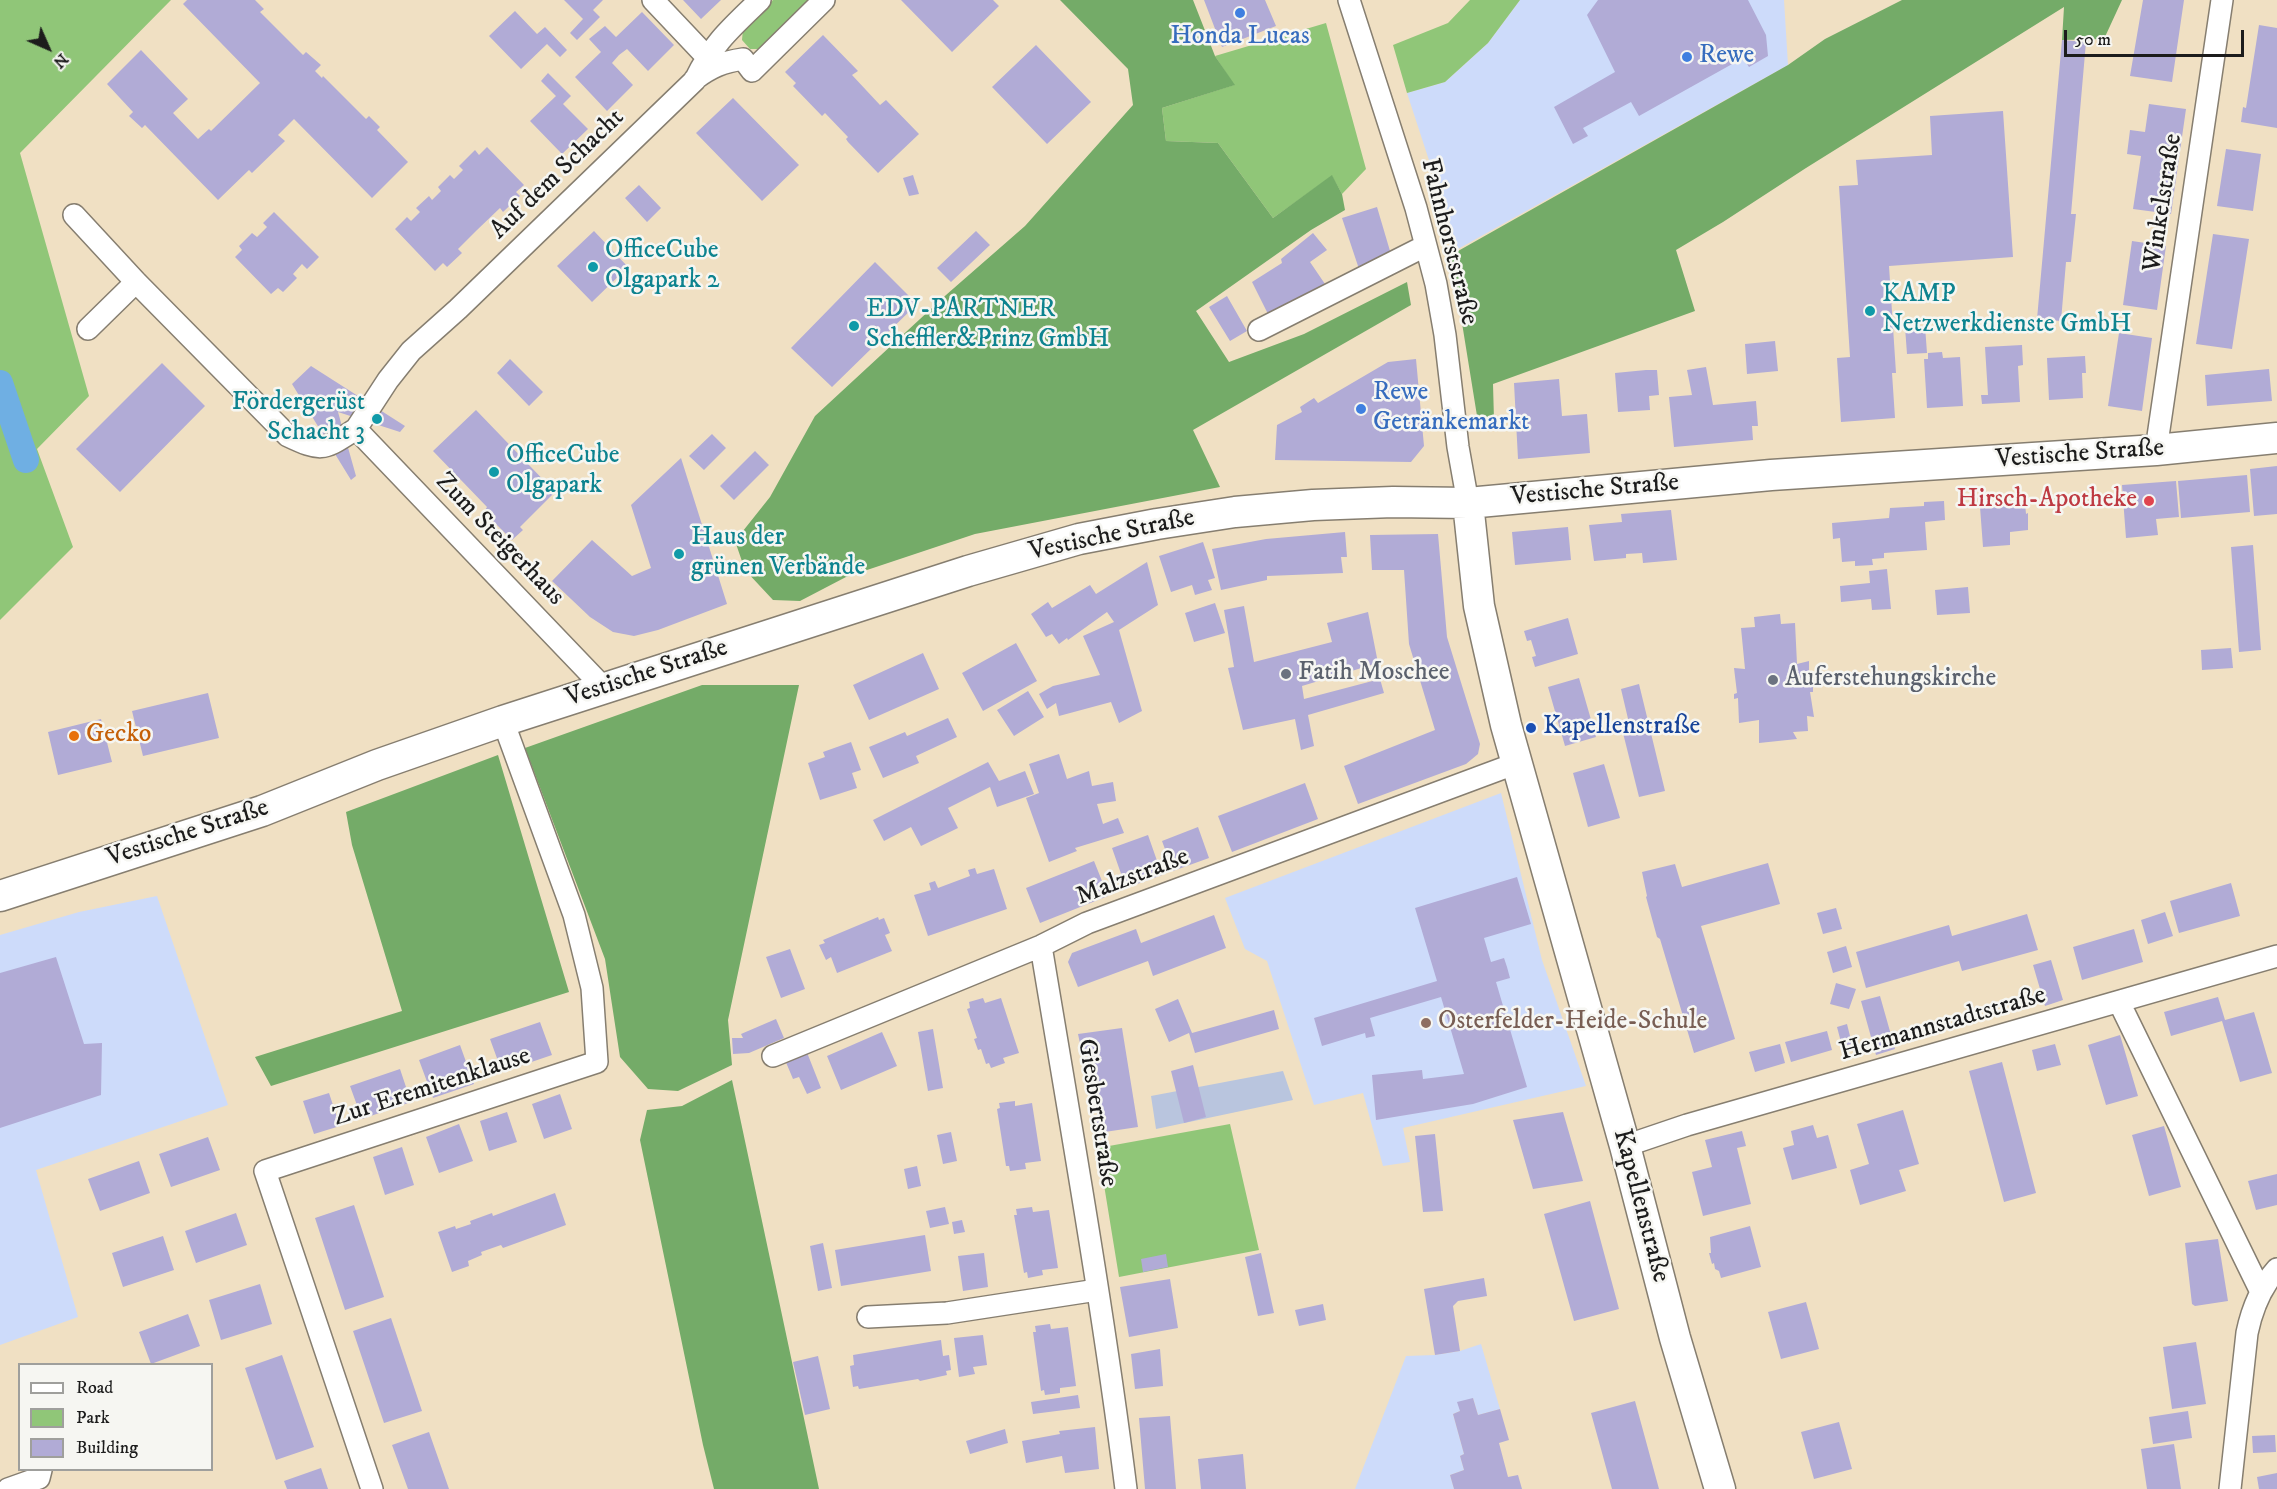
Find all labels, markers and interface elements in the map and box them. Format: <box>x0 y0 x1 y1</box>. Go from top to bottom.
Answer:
marker: Honda Lucas <box>1233 6 1247 20</box>
north arrow <box>18 18 78 78</box>
scale bar <box>2067 18 2247 56</box>
place label: Honda Lucas <box>1170 22 1310 54</box>
text: 50 m <box>2075 29 2111 51</box>
place label: Rewe <box>1699 41 1754 73</box>
text: N <box>49 49 72 72</box>
marker: Rewe <box>1680 50 1694 64</box>
street label: Auf dem Schacht <box>484 103 632 247</box>
street label: Winkelstraße <box>2138 132 2190 274</box>
street label: Fahnhorststraße <box>1412 156 1484 328</box>
place label: OfficeCube Olgapark 2 <box>605 236 720 298</box>
marker: OfficeCube Olgapark 2 <box>586 260 600 274</box>
place label: KAMP Netzwerkdienste GmbH <box>1882 280 2131 342</box>
place label: EDV-PARTNER Scheffler&Prinz GmbH <box>866 295 1109 356</box>
marker: KAMP Netzwerkdienste GmbH <box>1863 304 1877 318</box>
marker: EDV-PARTNER Scheffler&Prinz GmbH <box>847 319 861 333</box>
place label: Rewe Getränkemarkt <box>1373 378 1529 440</box>
place label: Fördergerüst Schacht 3 <box>232 388 365 449</box>
marker: Rewe Getränkemarkt <box>1354 402 1368 416</box>
marker: Fördergerüst Schacht 3 <box>370 412 384 426</box>
street label: Vestische Straße <box>1995 434 2165 476</box>
place label: OfficeCube Olgapark <box>506 441 619 502</box>
marker: OfficeCube Olgapark <box>487 465 501 479</box>
street label: Zum Steigerhaus <box>428 467 570 613</box>
street label: Vestische Straße <box>1510 468 1680 514</box>
place label: Hirsch-Apotheke <box>1956 485 2137 517</box>
marker: Hirsch-Apotheke <box>2142 494 2156 508</box>
street label: Vestische Straße <box>1026 503 1198 569</box>
place label: Haus der grünen Verbände <box>691 523 865 584</box>
marker: Haus der grünen Verbände <box>672 547 686 561</box>
street label: Vestische Straße <box>562 633 732 715</box>
place label: Fatih Moschee <box>1298 658 1449 690</box>
place label: Auferstehungskirche <box>1785 664 1996 696</box>
marker: Fatih Moschee <box>1279 667 1293 681</box>
marker: Auferstehungskirche <box>1766 673 1780 687</box>
place label: Kapellenstraße <box>1543 712 1700 744</box>
place label: Gecko <box>86 720 151 752</box>
marker: Kapellenstraße <box>1524 721 1538 735</box>
marker: Gecko <box>67 729 81 743</box>
street label: Vestische Straße <box>103 793 273 875</box>
street label: Malzstraße <box>1072 842 1194 914</box>
street label: Hermannstadtstraße <box>1836 981 2050 1069</box>
place label: Osterfelder-Heide-Schule <box>1438 1007 1707 1039</box>
marker: Osterfelder-Heide-Schule <box>1419 1016 1433 1030</box>
street label: Giesbertstraße <box>1069 1037 1123 1189</box>
street label: Zur Eremitenklause <box>329 1041 535 1135</box>
street label: Kapellenstraße <box>1605 1126 1675 1286</box>
legend <box>18 1363 213 1471</box>
text: Road <box>76 1377 113 1399</box>
text: Park <box>76 1407 110 1429</box>
text: Building <box>76 1437 138 1459</box>

